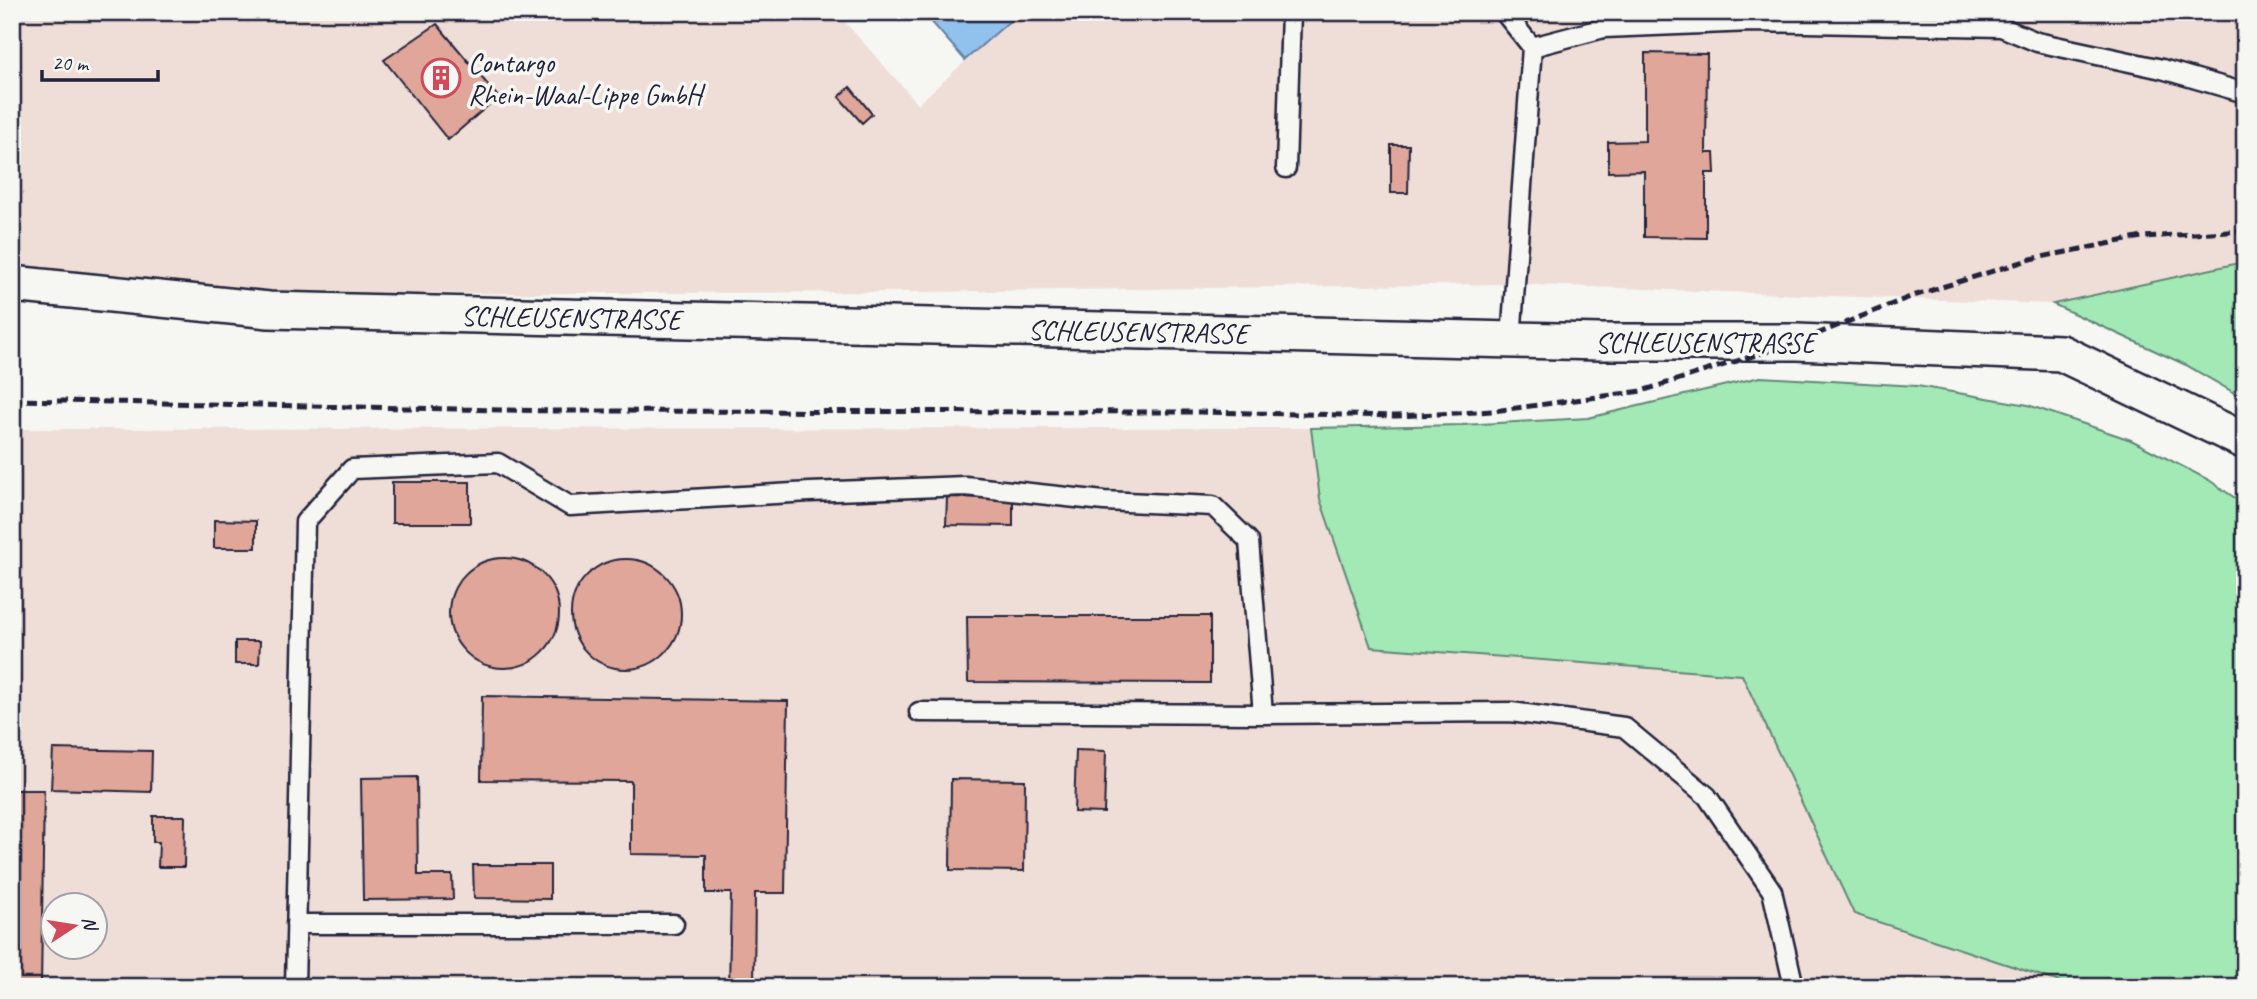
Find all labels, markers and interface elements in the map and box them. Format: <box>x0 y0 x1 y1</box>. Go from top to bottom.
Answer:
scale bar <box>42 38 158 82</box>
place label: Contargo Rhein-Waal-Lippe GmbH <box>468 45 706 112</box>
text: 20 m <box>52 50 90 76</box>
building icon: Contargo Rhein-Waal-Lippe GmbH <box>420 57 462 99</box>
street label: SCHLEUSENSTRASSE <box>461 298 685 337</box>
street label: SCHLEUSENSTRASSE <box>1028 312 1252 351</box>
street label: SCHLEUSENSTRASSE <box>1595 325 1819 360</box>
north arrow <box>38 890 108 960</box>
text: N <box>77 914 103 934</box>

